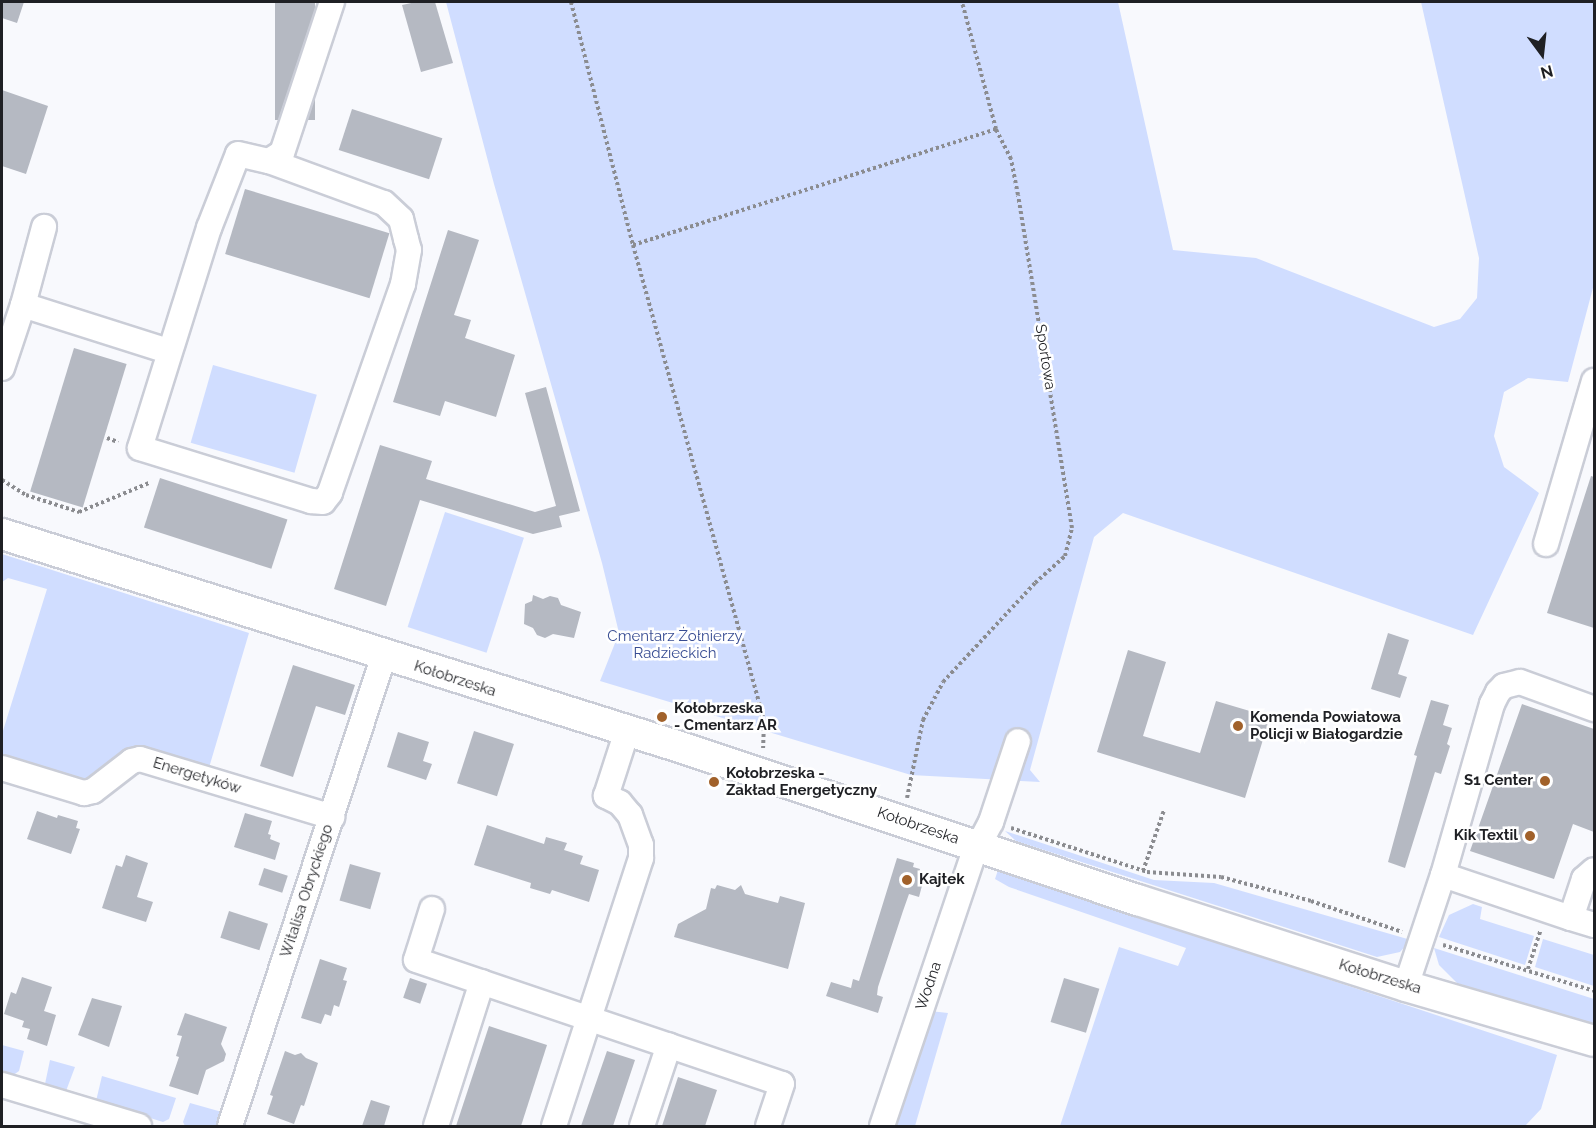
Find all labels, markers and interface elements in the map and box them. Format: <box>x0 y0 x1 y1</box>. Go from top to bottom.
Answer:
north arrow <box>1512 24 1572 84</box>
text: N <box>1538 61 1555 83</box>
street label: Sportowa <box>1031 323 1059 391</box>
park label: Cmentarz Żołnierzy Radzieckich <box>607 627 743 662</box>
street label: Kołobrzeska <box>412 657 498 701</box>
place label: Kołobrzeska - Cmentarz AR <box>674 699 777 734</box>
place label: Komenda Powiatowa Policji w Białogardzie <box>1250 708 1403 743</box>
marker: Kołobrzeska - Cmentarz AR <box>655 710 669 724</box>
marker: Komenda Powiatowa Policji w Białogardzie <box>1231 719 1245 733</box>
street label: Energetyków <box>151 754 243 798</box>
place label: Kołobrzeska - Zakład Energetyczny <box>726 764 877 799</box>
place label: S1 Center <box>1464 772 1533 790</box>
marker: S1 Center <box>1538 774 1552 788</box>
marker: Kołobrzeska - Zakład Energetyczny <box>707 775 721 789</box>
street label: Kołobrzeska <box>875 804 961 848</box>
street label: Witalisa Obryckiego <box>277 822 337 960</box>
place label: Kik Textil <box>1453 827 1518 845</box>
marker: Kik Textil <box>1523 829 1537 843</box>
place label: Kajtek <box>919 871 965 889</box>
marker: Kajtek <box>900 873 914 887</box>
street label: Kołobrzeska <box>1337 956 1423 998</box>
street label: Wodna <box>912 959 946 1013</box>

